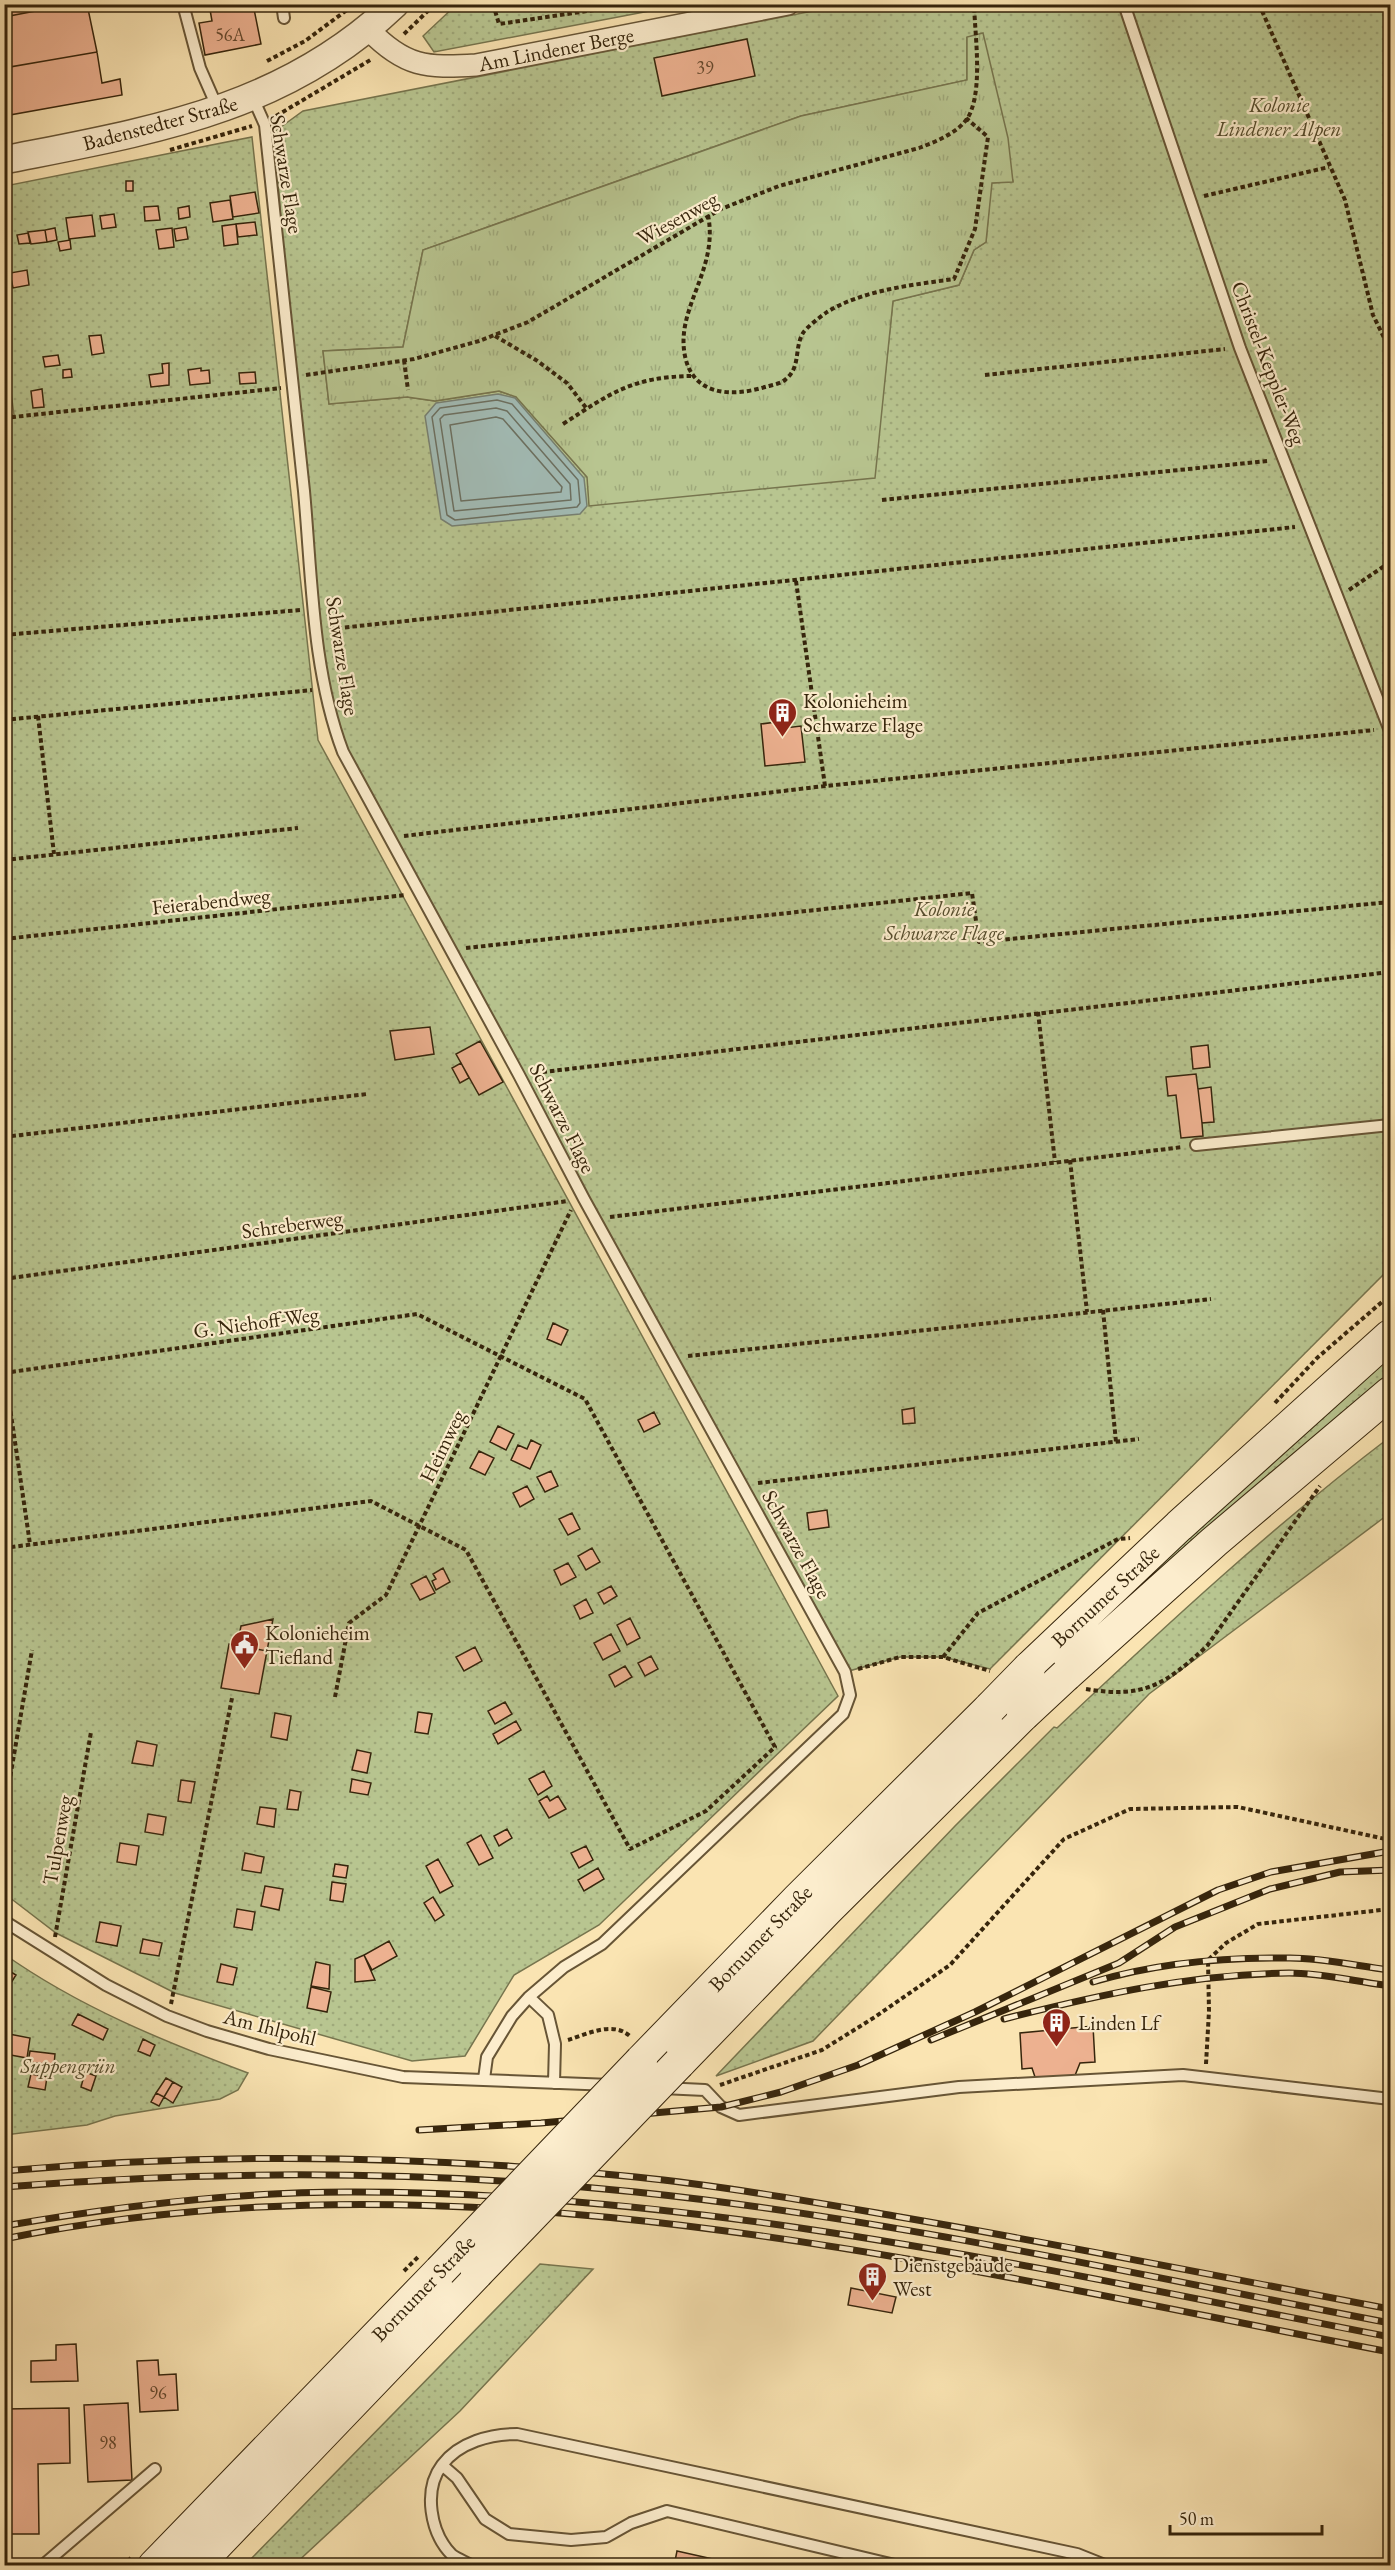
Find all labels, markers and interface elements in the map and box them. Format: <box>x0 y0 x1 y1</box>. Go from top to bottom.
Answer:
street label: Am Lindener Berge <box>475 21 636 77</box>
house number: 56A <box>215 23 245 46</box>
house number: 39 <box>696 56 714 79</box>
street label: Badenstedter Straße <box>80 89 240 157</box>
park label: Kolonie Lindener Alpen <box>1216 91 1341 142</box>
street label: Schwarze Flage <box>264 113 310 235</box>
street label: Wiesenweg <box>632 184 723 251</box>
street label: Christel-Keppler-Weg <box>1225 277 1313 449</box>
street label: Schwarze Flage <box>320 595 366 717</box>
place label: Kolonieheim Schwarze Flage <box>803 687 923 738</box>
building icon: Kolonieheim Schwarze Flage <box>766 696 798 738</box>
street label: Feierabendweg <box>150 881 272 921</box>
park label: Kolonie Schwarze Flage <box>883 895 1005 946</box>
street label: Schwarze Flage <box>524 1058 602 1178</box>
street label: Schreberweg <box>240 1203 345 1244</box>
street label: G. Niehoff-Weg <box>192 1300 321 1344</box>
street label: Heimweg <box>413 1405 471 1487</box>
street label: Schwarze Flage <box>756 1485 838 1603</box>
street label: Bornumer Straße <box>1045 1539 1165 1653</box>
place label: Kolonieheim Tiefland <box>265 1619 370 1670</box>
public building icon: Kolonieheim Tiefland <box>228 1628 260 1670</box>
street label: Tulpenweg <box>36 1792 78 1887</box>
street label: Bornumer Straße <box>702 1879 818 1997</box>
street label: Am Ihlpohl <box>220 2002 319 2052</box>
building icon: Linden Lf <box>1041 2006 1073 2048</box>
place label: Linden Lf <box>1078 2009 1162 2036</box>
park label: Suppengrün <box>20 2052 115 2079</box>
street label: Bornumer Straße <box>365 2229 481 2347</box>
place label: Dienstgebäude West <box>893 2251 1013 2302</box>
building icon: Dienstgebäude West <box>856 2260 888 2302</box>
house number: 96 <box>149 2381 167 2404</box>
house number: 98 <box>99 2431 117 2454</box>
scale bar <box>1170 2498 1322 2536</box>
text: 50 m <box>1179 2507 1214 2530</box>

